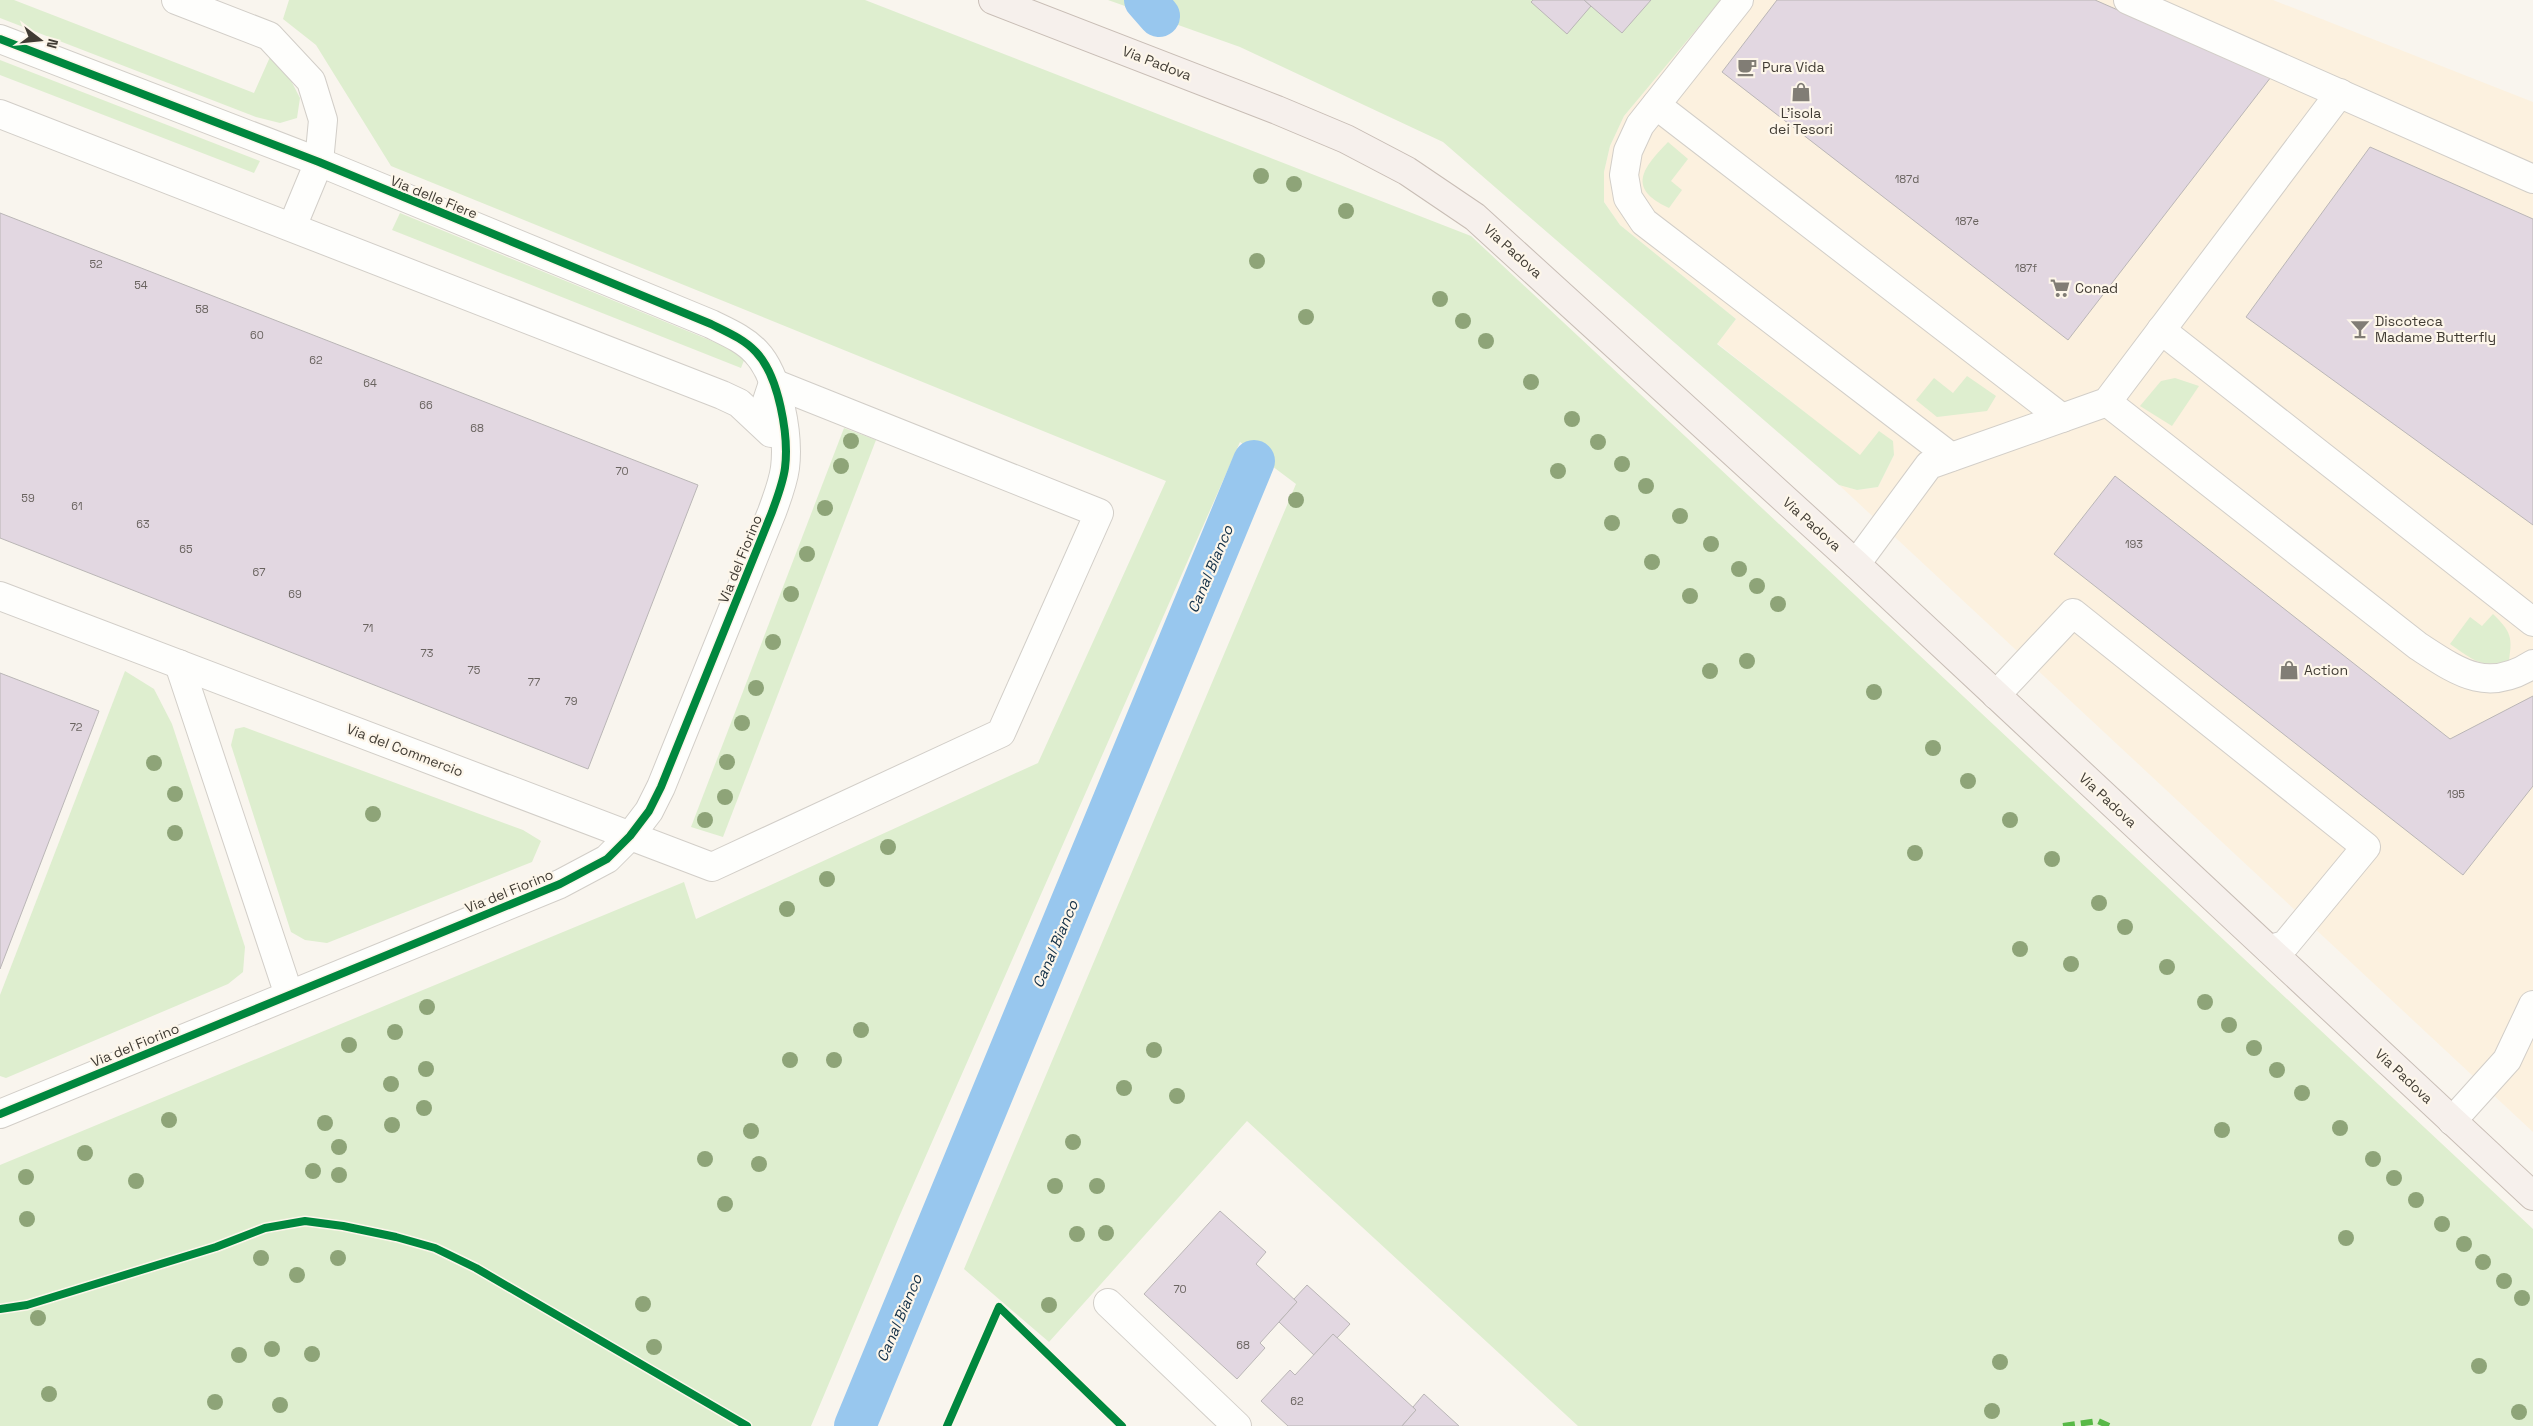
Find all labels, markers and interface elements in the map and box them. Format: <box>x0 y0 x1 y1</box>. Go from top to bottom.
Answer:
north arrow <box>15 15 65 65</box>
text: N <box>43 37 62 51</box>
street label: Via Padova <box>1120 42 1194 84</box>
cafe icon: Pura Vida <box>1736 56 1758 78</box>
place label: Pura Vida <box>1762 58 1825 76</box>
shop icon: L'isola dei Tesori <box>1790 81 1812 103</box>
place label: L'isola dei Tesori <box>1769 104 1833 138</box>
street label: Via delle Fiere <box>388 171 480 223</box>
house number: 187d <box>1895 172 1919 186</box>
house number: 187e <box>1955 214 1979 228</box>
street label: Via Padova <box>1480 220 1546 282</box>
house number: 52 <box>89 257 103 271</box>
house number: 187f <box>2015 261 2037 275</box>
supermarket icon: Conad <box>2049 277 2071 299</box>
house number: 54 <box>134 278 148 292</box>
place label: Conad <box>2075 279 2118 297</box>
house number: 58 <box>195 302 209 316</box>
place label: Discoteca Madame Butterfly <box>2375 312 2496 346</box>
bar icon: Discoteca Madame Butterfly <box>2349 318 2371 340</box>
house number: 60 <box>250 328 264 342</box>
house number: 62 <box>309 353 323 367</box>
house number: 64 <box>363 376 377 390</box>
house number: 66 <box>419 398 433 412</box>
house number: 68 <box>470 421 484 435</box>
house number: 70 <box>615 464 629 478</box>
house number: 59 <box>21 491 35 505</box>
street label: Via Padova <box>1779 493 1845 555</box>
house number: 61 <box>71 499 83 513</box>
street label: Via del Fiorino <box>714 512 766 606</box>
house number: 63 <box>136 517 150 531</box>
water label: Canal Bianco <box>1183 522 1237 616</box>
house number: 193 <box>2125 537 2143 551</box>
house number: 65 <box>179 542 193 556</box>
house number: 67 <box>253 565 265 579</box>
house number: 69 <box>288 587 302 601</box>
house number: 71 <box>363 621 373 635</box>
house number: 73 <box>421 646 434 660</box>
shop icon: Action <box>2278 659 2300 681</box>
place label: Action <box>2304 661 2348 679</box>
house number: 75 <box>468 663 481 677</box>
house number: 77 <box>528 675 540 689</box>
house number: 79 <box>565 694 578 708</box>
street label: Via del Commercio <box>344 719 466 781</box>
house number: 72 <box>70 720 83 734</box>
street label: Via Padova <box>2075 769 2141 831</box>
house number: 195 <box>2447 787 2465 801</box>
street label: Via del Fiorino <box>462 865 556 917</box>
water label: Canal Bianco <box>1028 897 1082 991</box>
street label: Via del Fiorino <box>88 1019 182 1071</box>
street label: Via Padova <box>2371 1045 2437 1107</box>
water label: Canal Bianco <box>872 1271 926 1365</box>
house number: 70 <box>1173 1282 1187 1296</box>
house number: 68 <box>1236 1338 1250 1352</box>
house number: 62 <box>1290 1394 1304 1408</box>

